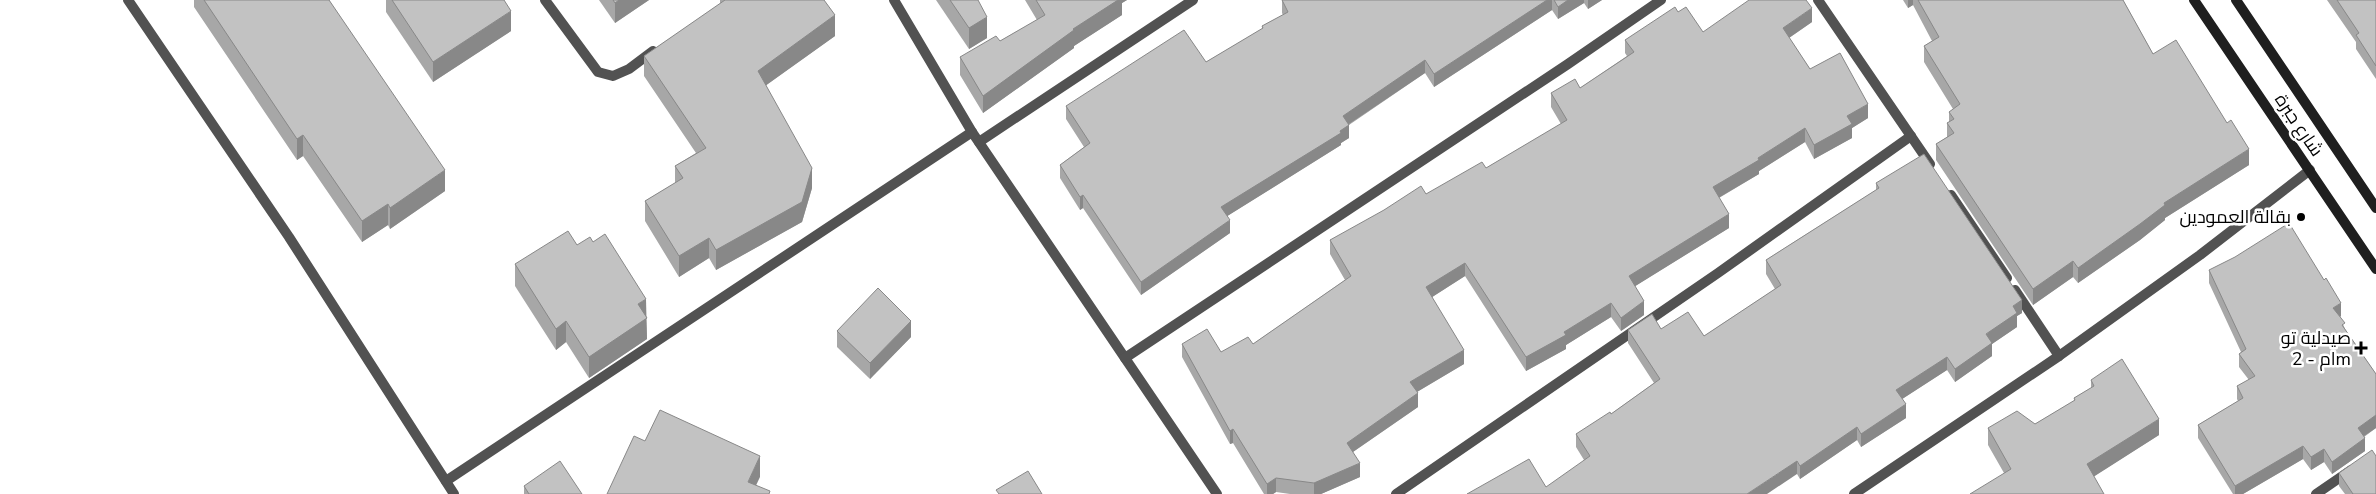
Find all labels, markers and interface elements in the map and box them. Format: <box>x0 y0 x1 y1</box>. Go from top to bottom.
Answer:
street label: شارع جبرة <box>2269 89 2329 161</box>
place label: بقالة العمودين <box>2180 205 2291 229</box>
marker: بقالة العمودين <box>2295 211 2307 223</box>
place label: صيدلية تو ام - 2m <box>2281 326 2351 371</box>
marker: صيدلية تو ام - 2m <box>2355 342 2367 354</box>

